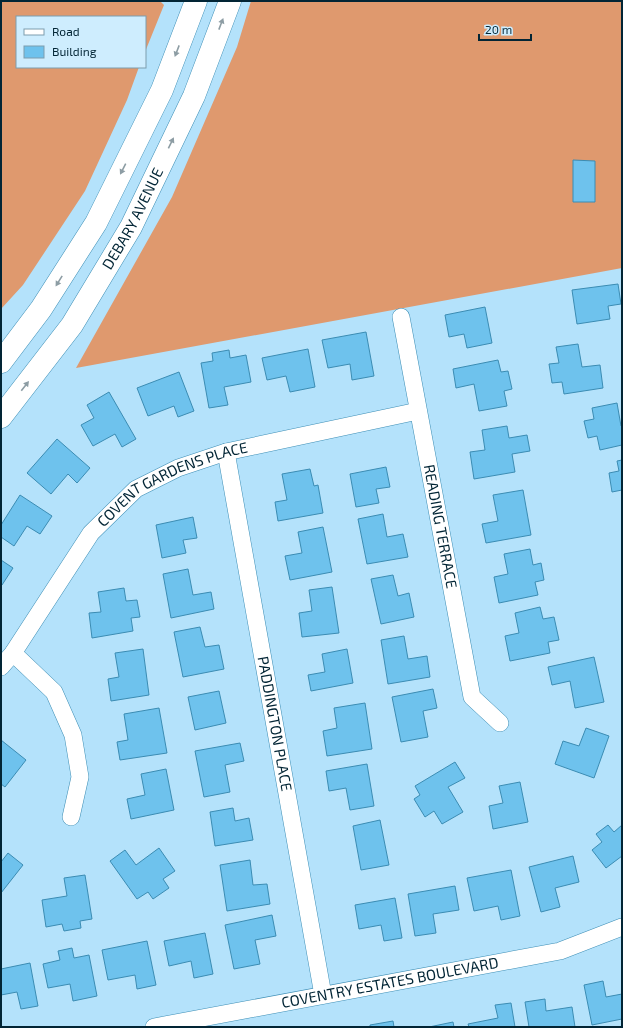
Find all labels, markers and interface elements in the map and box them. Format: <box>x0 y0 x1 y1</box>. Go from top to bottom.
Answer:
legend <box>16 16 146 68</box>
scale bar <box>479 16 531 42</box>
one-way arrow <box>219 17 225 29</box>
text: 20 m <box>485 22 512 36</box>
text: Road <box>52 24 80 38</box>
text: Building <box>52 44 97 58</box>
one-way arrow <box>174 45 180 57</box>
one-way arrow <box>168 138 174 149</box>
one-way arrow <box>120 163 126 174</box>
street label: DEBARY AVENUE <box>98 164 166 272</box>
one-way arrow <box>55 275 62 287</box>
one-way arrow <box>21 381 29 392</box>
street label: COVENT GARDENS PLACE <box>93 438 249 530</box>
street label: READING TERRACE <box>421 463 462 590</box>
street label: PADDINGTON PLACE <box>255 655 296 792</box>
street label: COVENTRY ESTATES BOULEVARD <box>280 953 500 1011</box>

